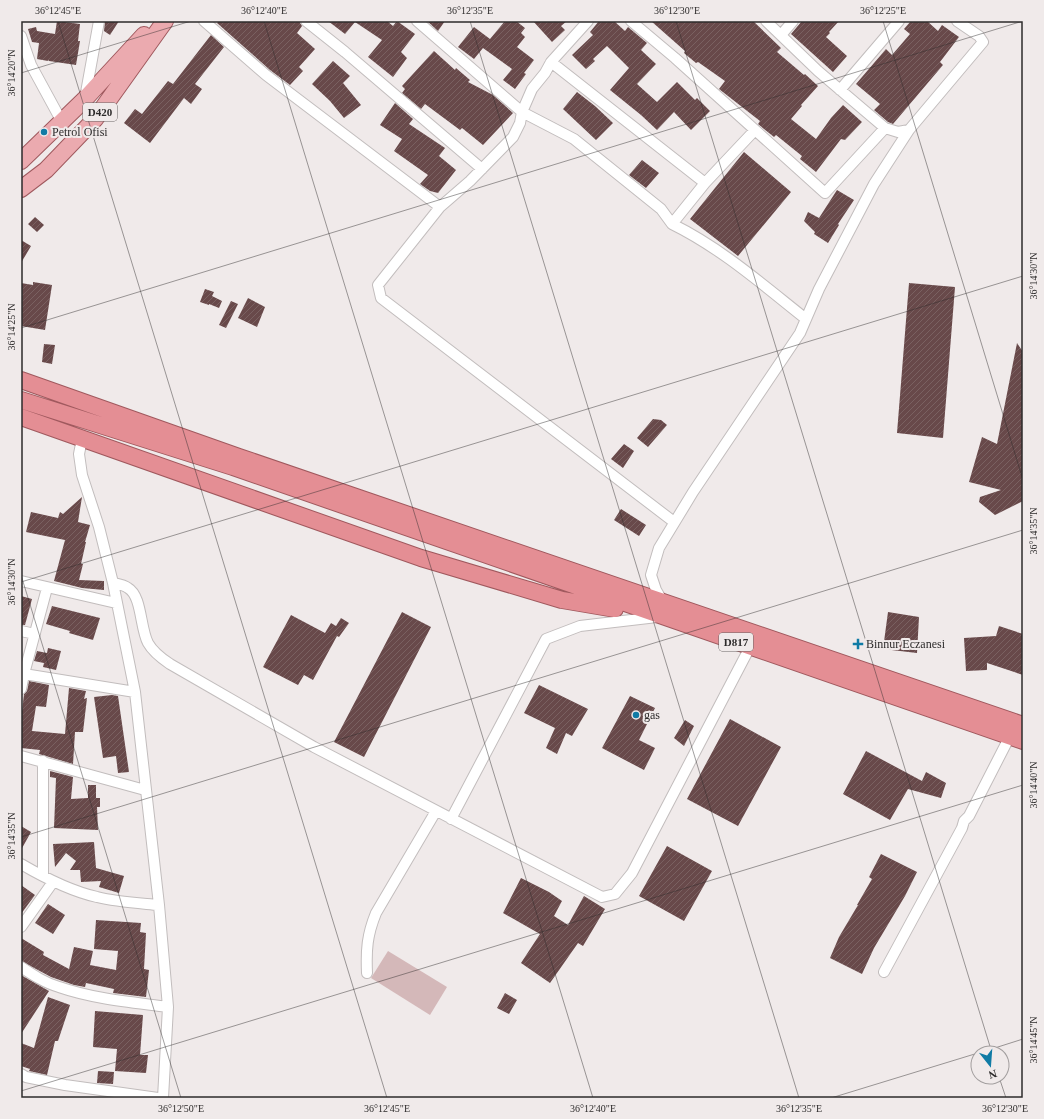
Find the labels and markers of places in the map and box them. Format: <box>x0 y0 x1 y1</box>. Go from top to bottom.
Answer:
place label: Petrol Ofisi <box>52 125 108 139</box>
marker: Petrol Ofisi <box>39 127 49 137</box>
place label: Binnur Eczanesi <box>866 637 946 651</box>
marker: Binnur Eczanesi <box>853 639 863 649</box>
place label: gas <box>644 708 660 722</box>
marker: gas <box>631 710 641 720</box>

